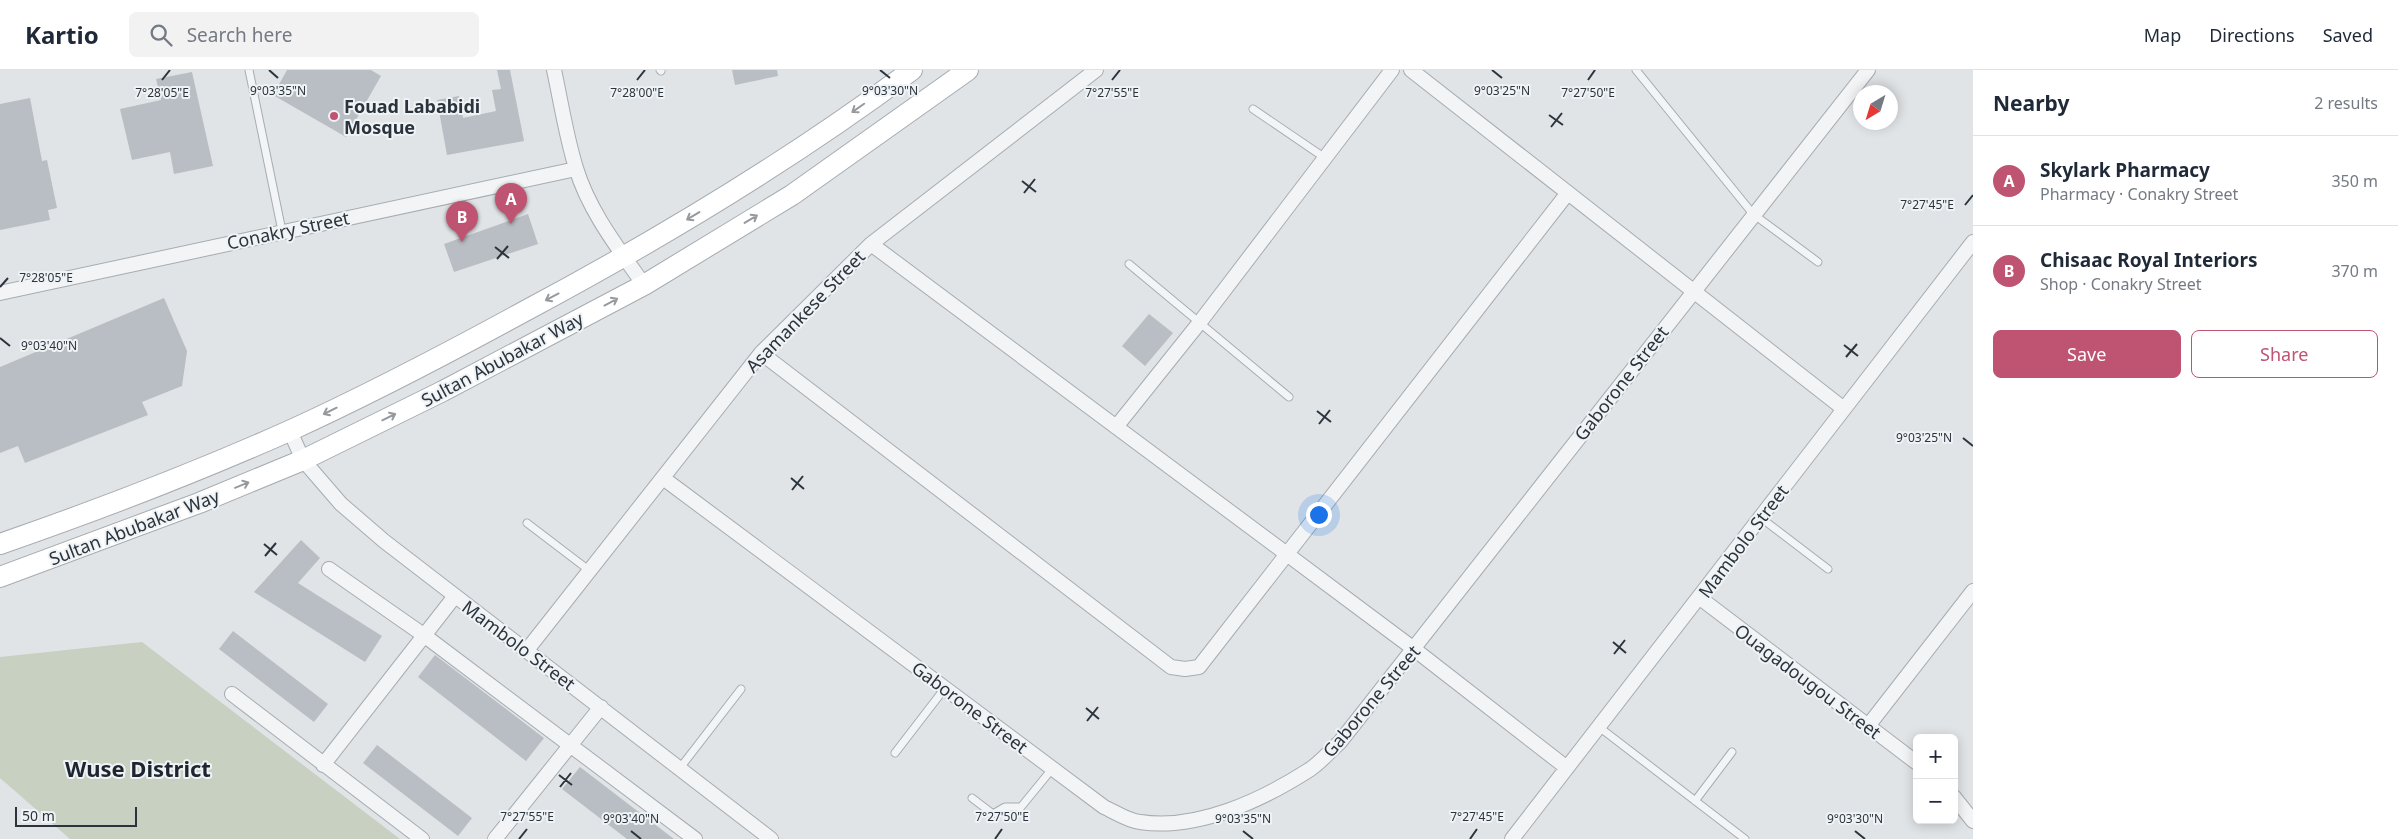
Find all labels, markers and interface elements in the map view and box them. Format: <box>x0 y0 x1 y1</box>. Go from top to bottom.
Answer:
search box <box>129 12 479 57</box>
text: Kartio <box>25 18 99 51</box>
icon: search <box>147 21 175 49</box>
text: Search here <box>187 22 292 48</box>
text: Map <box>2144 23 2181 47</box>
text: Directions <box>2209 23 2295 47</box>
text: Saved <box>2323 23 2373 47</box>
text: 9°03'35"N <box>250 82 306 99</box>
text: 9°03'30"N <box>862 82 918 99</box>
text: 9°03'25"N <box>1474 82 1530 99</box>
text: 7°28'05"E <box>135 84 189 101</box>
text: 7°28'00"E <box>610 84 664 101</box>
text: 7°27'55"E <box>1085 84 1139 101</box>
text: 7°27'50"E <box>1561 84 1615 101</box>
north arrow <box>1853 85 1898 130</box>
text: Nearby <box>1993 89 2069 117</box>
text: 2 results <box>2314 92 2378 114</box>
place label: Fouad Lababidi Mosque <box>344 94 480 139</box>
one-way arrow <box>851 103 865 113</box>
marker: Fouad Lababidi Mosque <box>328 110 340 122</box>
text: Skylark Pharmacy <box>2040 157 2210 183</box>
text: A <box>2003 170 2015 192</box>
text: 350 m <box>2331 170 2378 192</box>
pin: A <box>495 183 527 224</box>
text: Pharmacy · Conakry Street <box>2040 183 2238 205</box>
text: 7°27'45"E <box>1900 196 1954 213</box>
pin: B <box>446 201 478 242</box>
street label: Conakry Street <box>225 205 352 255</box>
one-way arrow <box>686 212 700 222</box>
one-way arrow <box>744 214 758 225</box>
street label: Asamankese Street <box>740 244 870 378</box>
text: Chisaac Royal Interiors <box>2040 247 2257 273</box>
text: B <box>2004 260 2014 282</box>
text: 370 m <box>2331 260 2378 282</box>
text: 7°28'05"E <box>19 269 73 286</box>
text: Shop · Conakry Street <box>2040 273 2202 295</box>
one-way arrow <box>544 292 559 302</box>
one-way arrow <box>603 297 618 306</box>
street label: Sultan Abubakar Way <box>417 306 588 412</box>
street label: Gaborone Street <box>1569 320 1674 445</box>
button: Save <box>1993 330 2181 378</box>
button: Share <box>2191 330 2378 378</box>
text: 9°03'40"N <box>21 337 77 354</box>
one-way arrow <box>322 406 337 416</box>
one-way arrow <box>381 412 396 422</box>
text: 9°03'25"N <box>1896 429 1952 446</box>
street label: Mambolo Street <box>1693 479 1794 602</box>
one-way arrow <box>234 480 249 489</box>
street label: Sultan Abubakar Way <box>45 483 223 571</box>
your location <box>1306 502 1332 528</box>
street label: Mambolo Street <box>458 595 581 696</box>
street label: Ouagadougou Street <box>1730 618 1887 744</box>
street label: Gaborone Street <box>1317 640 1425 762</box>
street label: Gaborone Street <box>907 655 1033 759</box>
map controls <box>1913 734 1958 824</box>
button: + <box>1913 734 1958 779</box>
district label: Wuse District <box>65 753 211 783</box>
button: − <box>1913 779 1958 824</box>
scale bar <box>15 804 138 827</box>
text: 50 m <box>22 806 55 825</box>
text: 7°27'55"E <box>500 808 554 825</box>
text: 7°27'50"E <box>975 808 1029 825</box>
text: 7°27'45"E <box>1450 808 1504 825</box>
text: 9°03'40"N <box>603 810 659 827</box>
text: 9°03'35"N <box>1215 810 1271 827</box>
text: 9°03'30"N <box>1827 810 1883 827</box>

